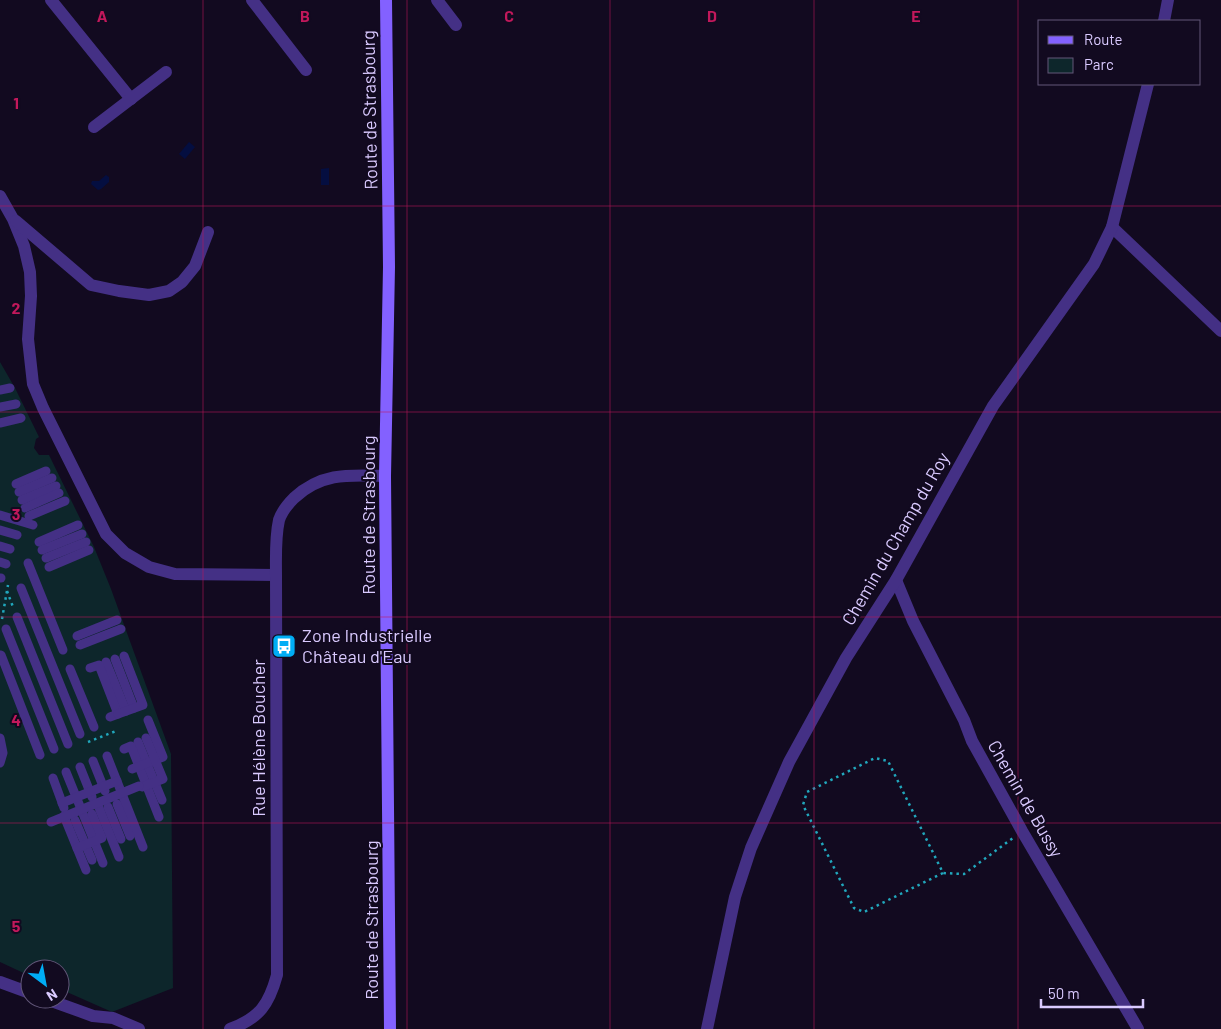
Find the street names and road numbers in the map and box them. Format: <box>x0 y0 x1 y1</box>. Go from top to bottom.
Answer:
street label: Route de Strasbourg <box>357 30 381 190</box>
street label: Route de Strasbourg <box>357 435 379 595</box>
street label: Chemin du Champ du Roy <box>837 448 954 629</box>
street label: Rue Hélène Boucher <box>247 659 269 817</box>
street label: Chemin de Bussy <box>983 736 1068 861</box>
street label: Route de Strasbourg <box>360 840 382 1000</box>

